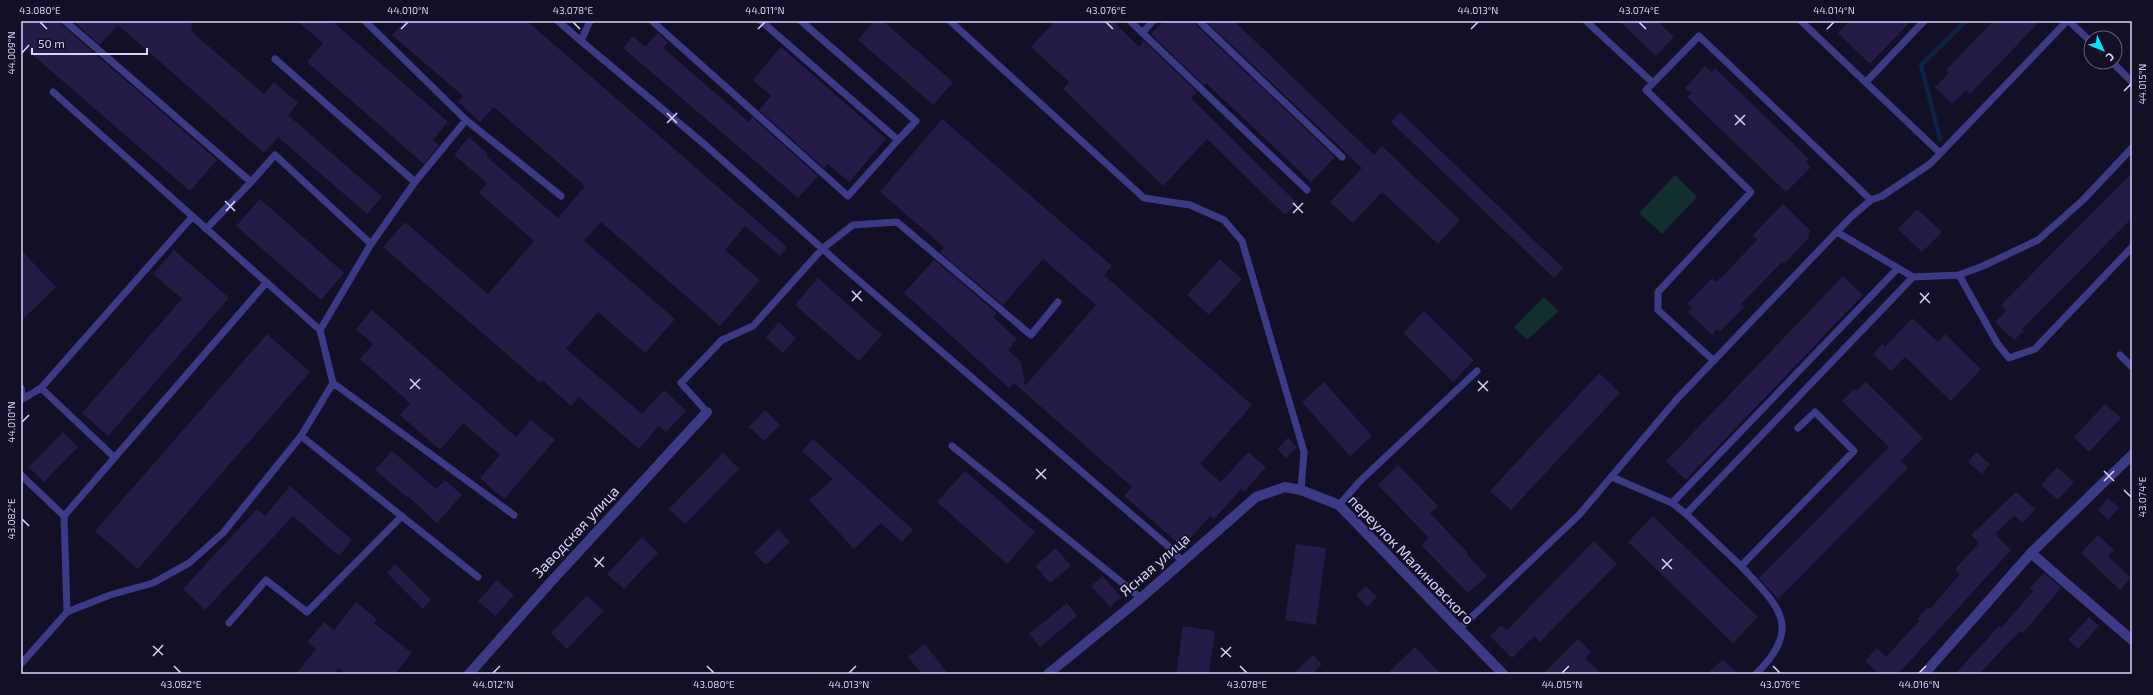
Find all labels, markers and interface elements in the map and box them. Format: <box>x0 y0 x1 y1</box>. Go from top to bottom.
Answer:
text: 43.080°E <box>19 4 61 16</box>
text: 44.010°N <box>387 4 429 16</box>
text: 43.078°E <box>553 4 594 16</box>
text: 44.011°N <box>745 4 785 16</box>
text: 43.076°E <box>1086 4 1126 16</box>
text: 44.013°N <box>1458 4 1498 16</box>
text: 43.074°E <box>1619 4 1660 16</box>
text: 44.014°N <box>1813 4 1855 16</box>
scale bar <box>32 30 147 56</box>
north arrow <box>2083 30 2123 70</box>
text: 44.009°N <box>5 31 17 75</box>
text: 50 m <box>38 36 65 50</box>
text: С <box>2103 50 2117 65</box>
text: 44.015°N <box>2136 64 2148 104</box>
text: 44.010°N <box>5 401 17 443</box>
text: 43.074°E <box>2136 476 2148 517</box>
street label: Заводская улица <box>528 482 623 582</box>
street label: переулок Малиновского <box>1344 491 1478 628</box>
text: 43.082°E <box>5 498 17 539</box>
street label: Ясная улица <box>1116 529 1194 600</box>
text: 43.082°E <box>161 678 202 690</box>
text: 44.012°N <box>473 678 513 690</box>
text: 43.080°E <box>693 678 735 690</box>
text: 44.013°N <box>829 678 869 690</box>
text: 43.078°E <box>1227 678 1268 690</box>
text: 44.015°N <box>1542 678 1582 690</box>
text: 43.076°E <box>1760 678 1800 690</box>
text: 44.016°N <box>1899 678 1940 690</box>

